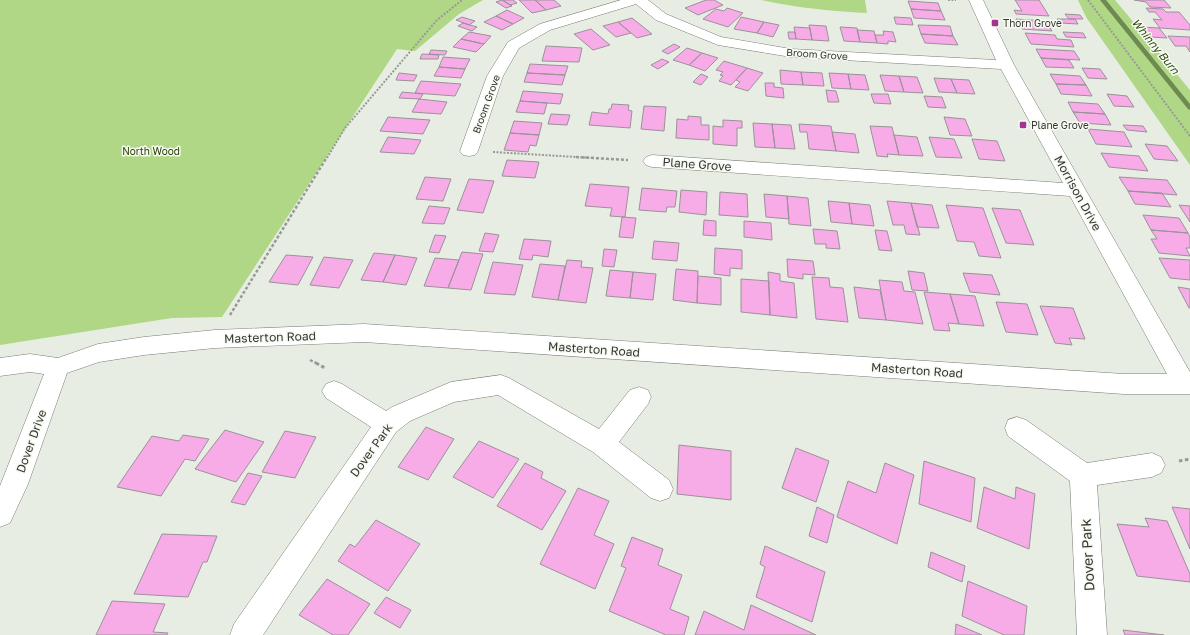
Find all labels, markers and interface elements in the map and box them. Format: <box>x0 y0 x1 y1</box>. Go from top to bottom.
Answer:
water label: Whinny Burn <box>1129 16 1183 78</box>
place label: Thorn Grove <box>1003 17 1062 29</box>
marker: Thorn Grove <box>990 18 1000 28</box>
street label: Broom Grove <box>786 46 848 62</box>
street label: Broom Grove <box>470 73 502 135</box>
place label: Plane Grove <box>1031 119 1089 131</box>
marker: Plane Grove <box>1018 120 1028 130</box>
park label: North Wood <box>122 145 180 157</box>
street label: Morrison Drive <box>1051 153 1105 233</box>
street label: Plane Grove <box>662 154 732 174</box>
street label: Masterton Road <box>224 328 316 346</box>
street label: Masterton Road <box>548 338 640 360</box>
street label: Masterton Road <box>871 359 963 381</box>
street label: Dover Drive <box>13 407 49 475</box>
street label: Dover Park <box>347 420 396 480</box>
street label: Dover Park <box>1077 518 1097 592</box>

